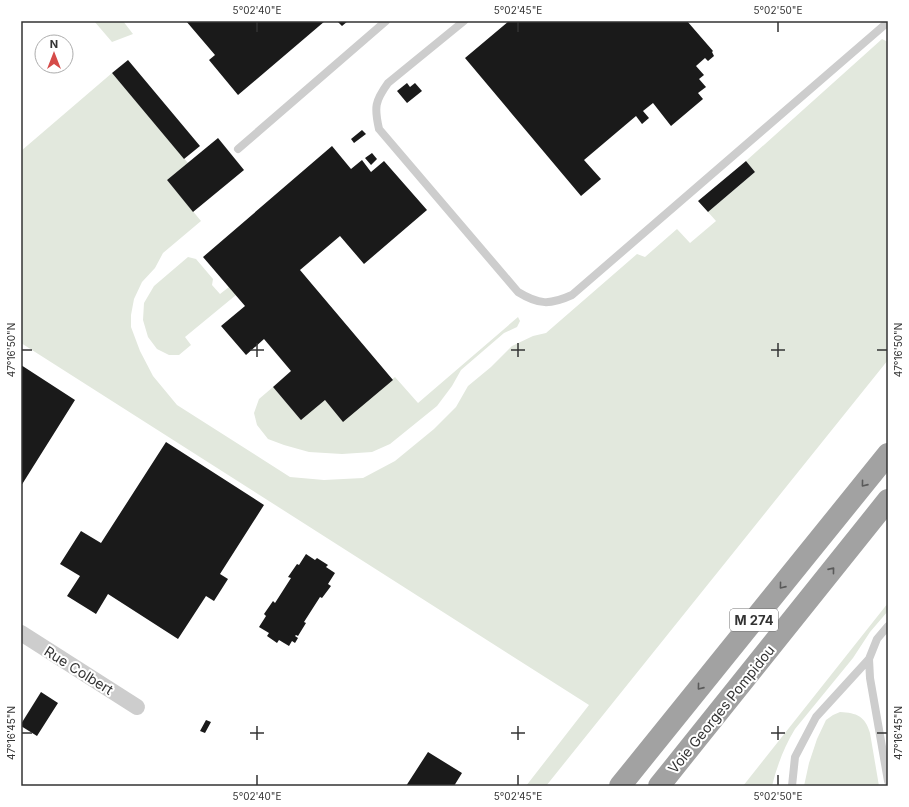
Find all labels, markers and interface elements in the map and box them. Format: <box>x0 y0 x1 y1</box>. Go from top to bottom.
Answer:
text: 5°02'40"E <box>233 4 281 16</box>
text: 5°02'45"E <box>494 4 542 16</box>
text: 5°02'50"E <box>753 4 803 16</box>
north arrow <box>34 34 74 74</box>
text: N <box>50 37 58 51</box>
text: 47°16'50"N <box>5 323 17 377</box>
text: 47°16'50"N <box>892 323 904 377</box>
one-way arrow <box>861 480 868 487</box>
one-way arrow <box>827 567 834 574</box>
one-way arrow <box>779 581 786 588</box>
road number: M 274 <box>730 609 778 631</box>
street label: Rue Colbert <box>41 642 117 698</box>
street label: Voie Georges Pompidou <box>664 642 778 776</box>
one-way arrow <box>698 682 705 689</box>
text: 47°16'45"N <box>5 706 17 760</box>
text: 47°16'45"N <box>892 706 904 760</box>
text: 5°02'40"E <box>233 790 281 802</box>
text: 5°02'45"E <box>494 790 542 802</box>
text: 5°02'50"E <box>753 790 803 802</box>

